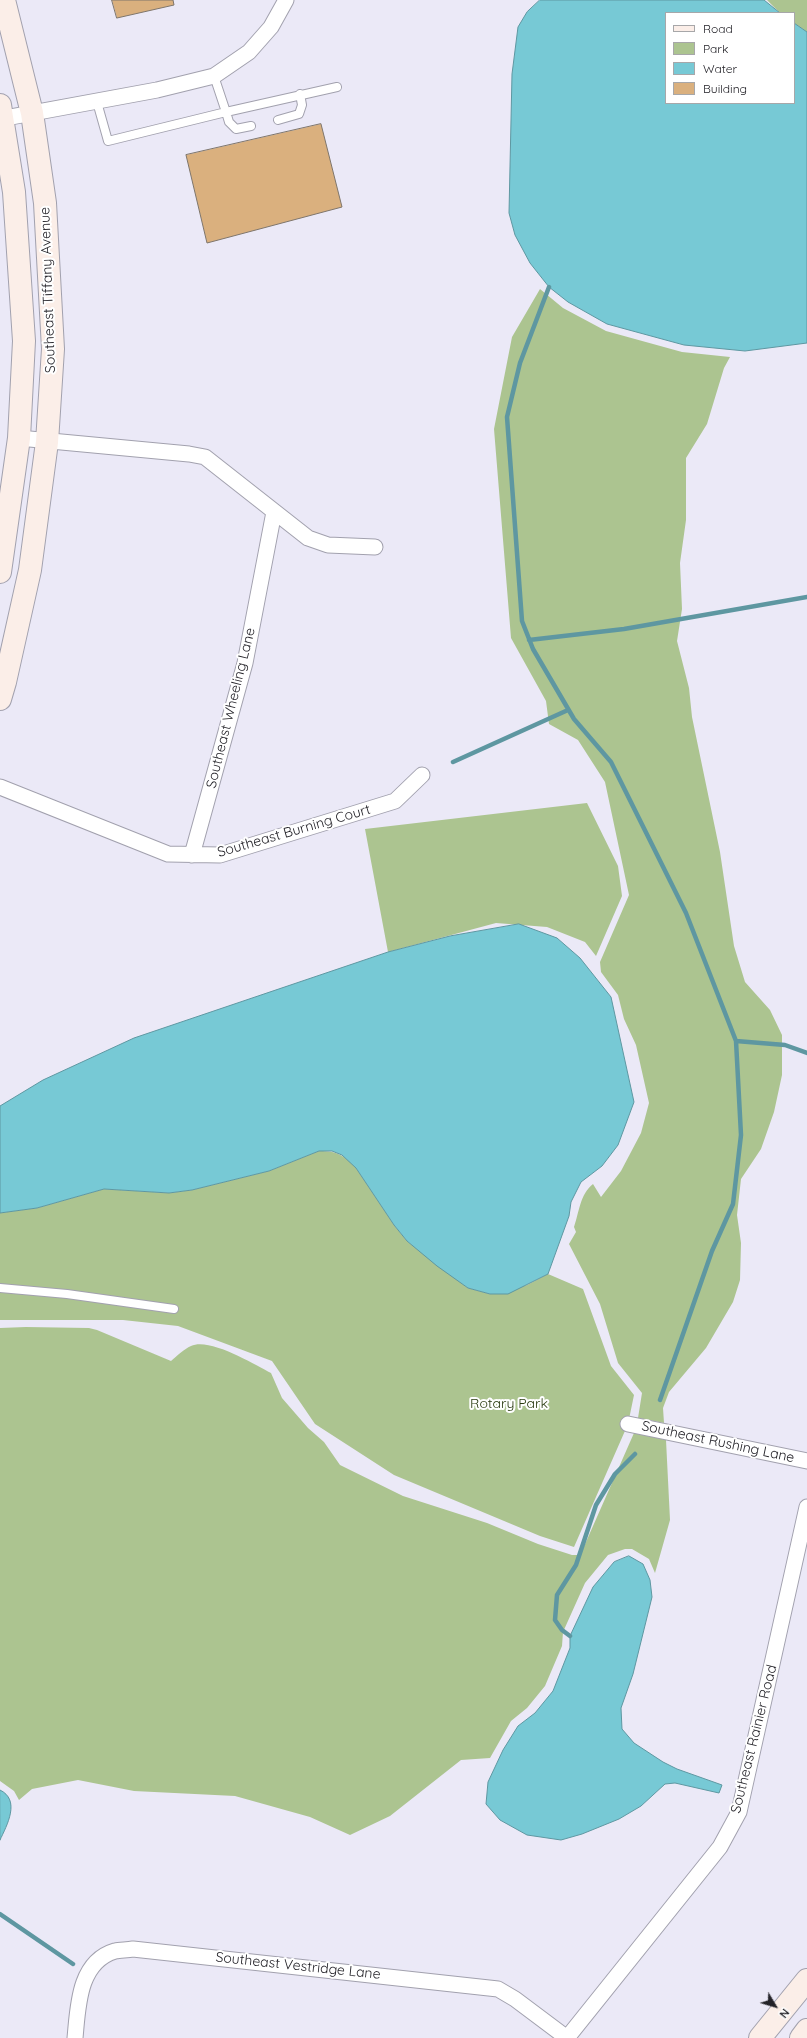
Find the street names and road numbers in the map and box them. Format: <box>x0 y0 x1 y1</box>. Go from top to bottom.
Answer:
street label: Southeast Tiffany Avenue <box>37 207 59 373</box>
street label: Southeast Wheeling Lane <box>203 626 259 790</box>
street label: Southeast Burning Court <box>216 801 372 861</box>
street label: Southeast Rushing Lane <box>640 1418 796 1466</box>
street label: Southeast Rainier Road <box>727 1663 781 1815</box>
street label: Southeast Vestridge Lane <box>215 1949 381 1983</box>

